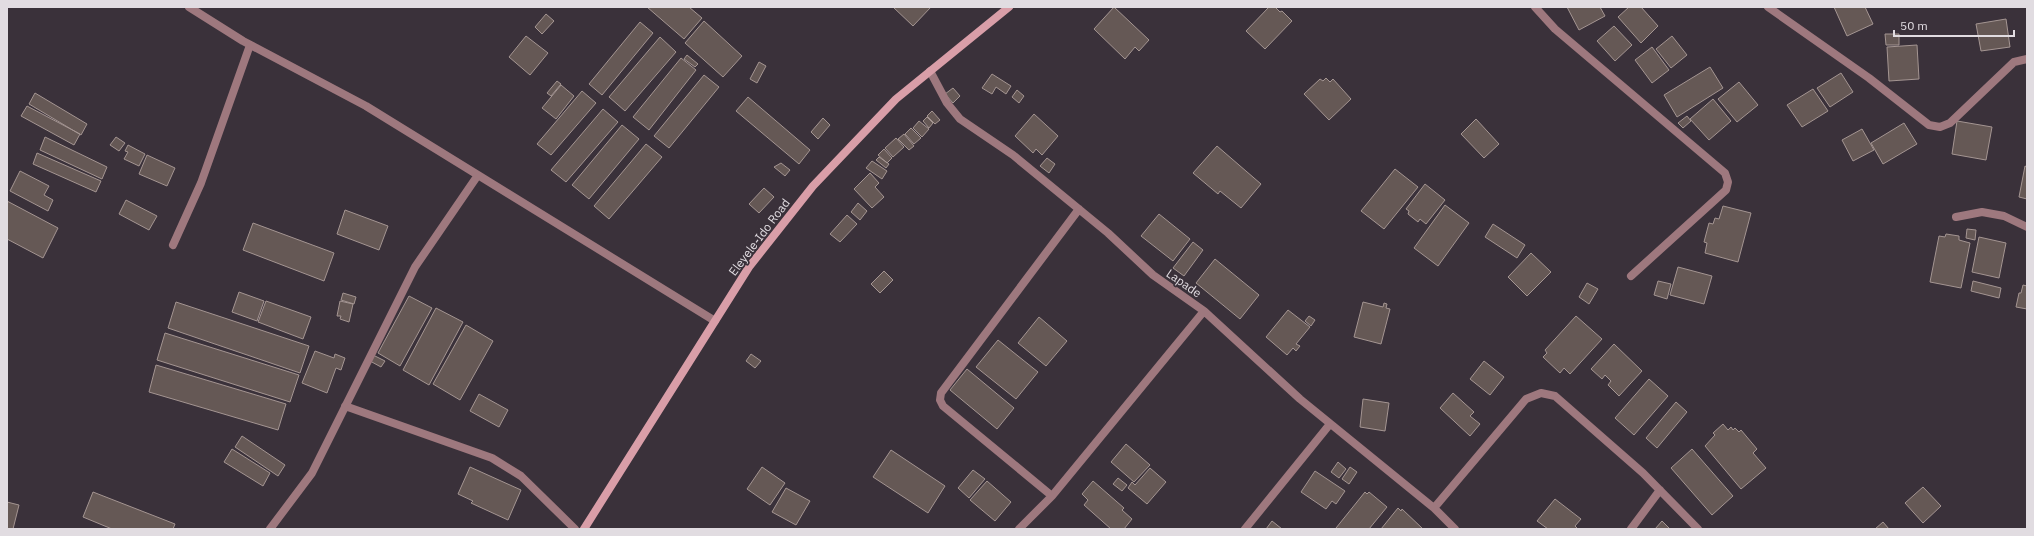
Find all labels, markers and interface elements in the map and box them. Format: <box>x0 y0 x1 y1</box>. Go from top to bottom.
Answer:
scale bar <box>1894 12 2014 38</box>
text: 50 m <box>1900 18 1928 33</box>
street label: Eleyele-Ido Road <box>725 196 793 278</box>
street label: Lapade <box>1164 266 1205 301</box>

